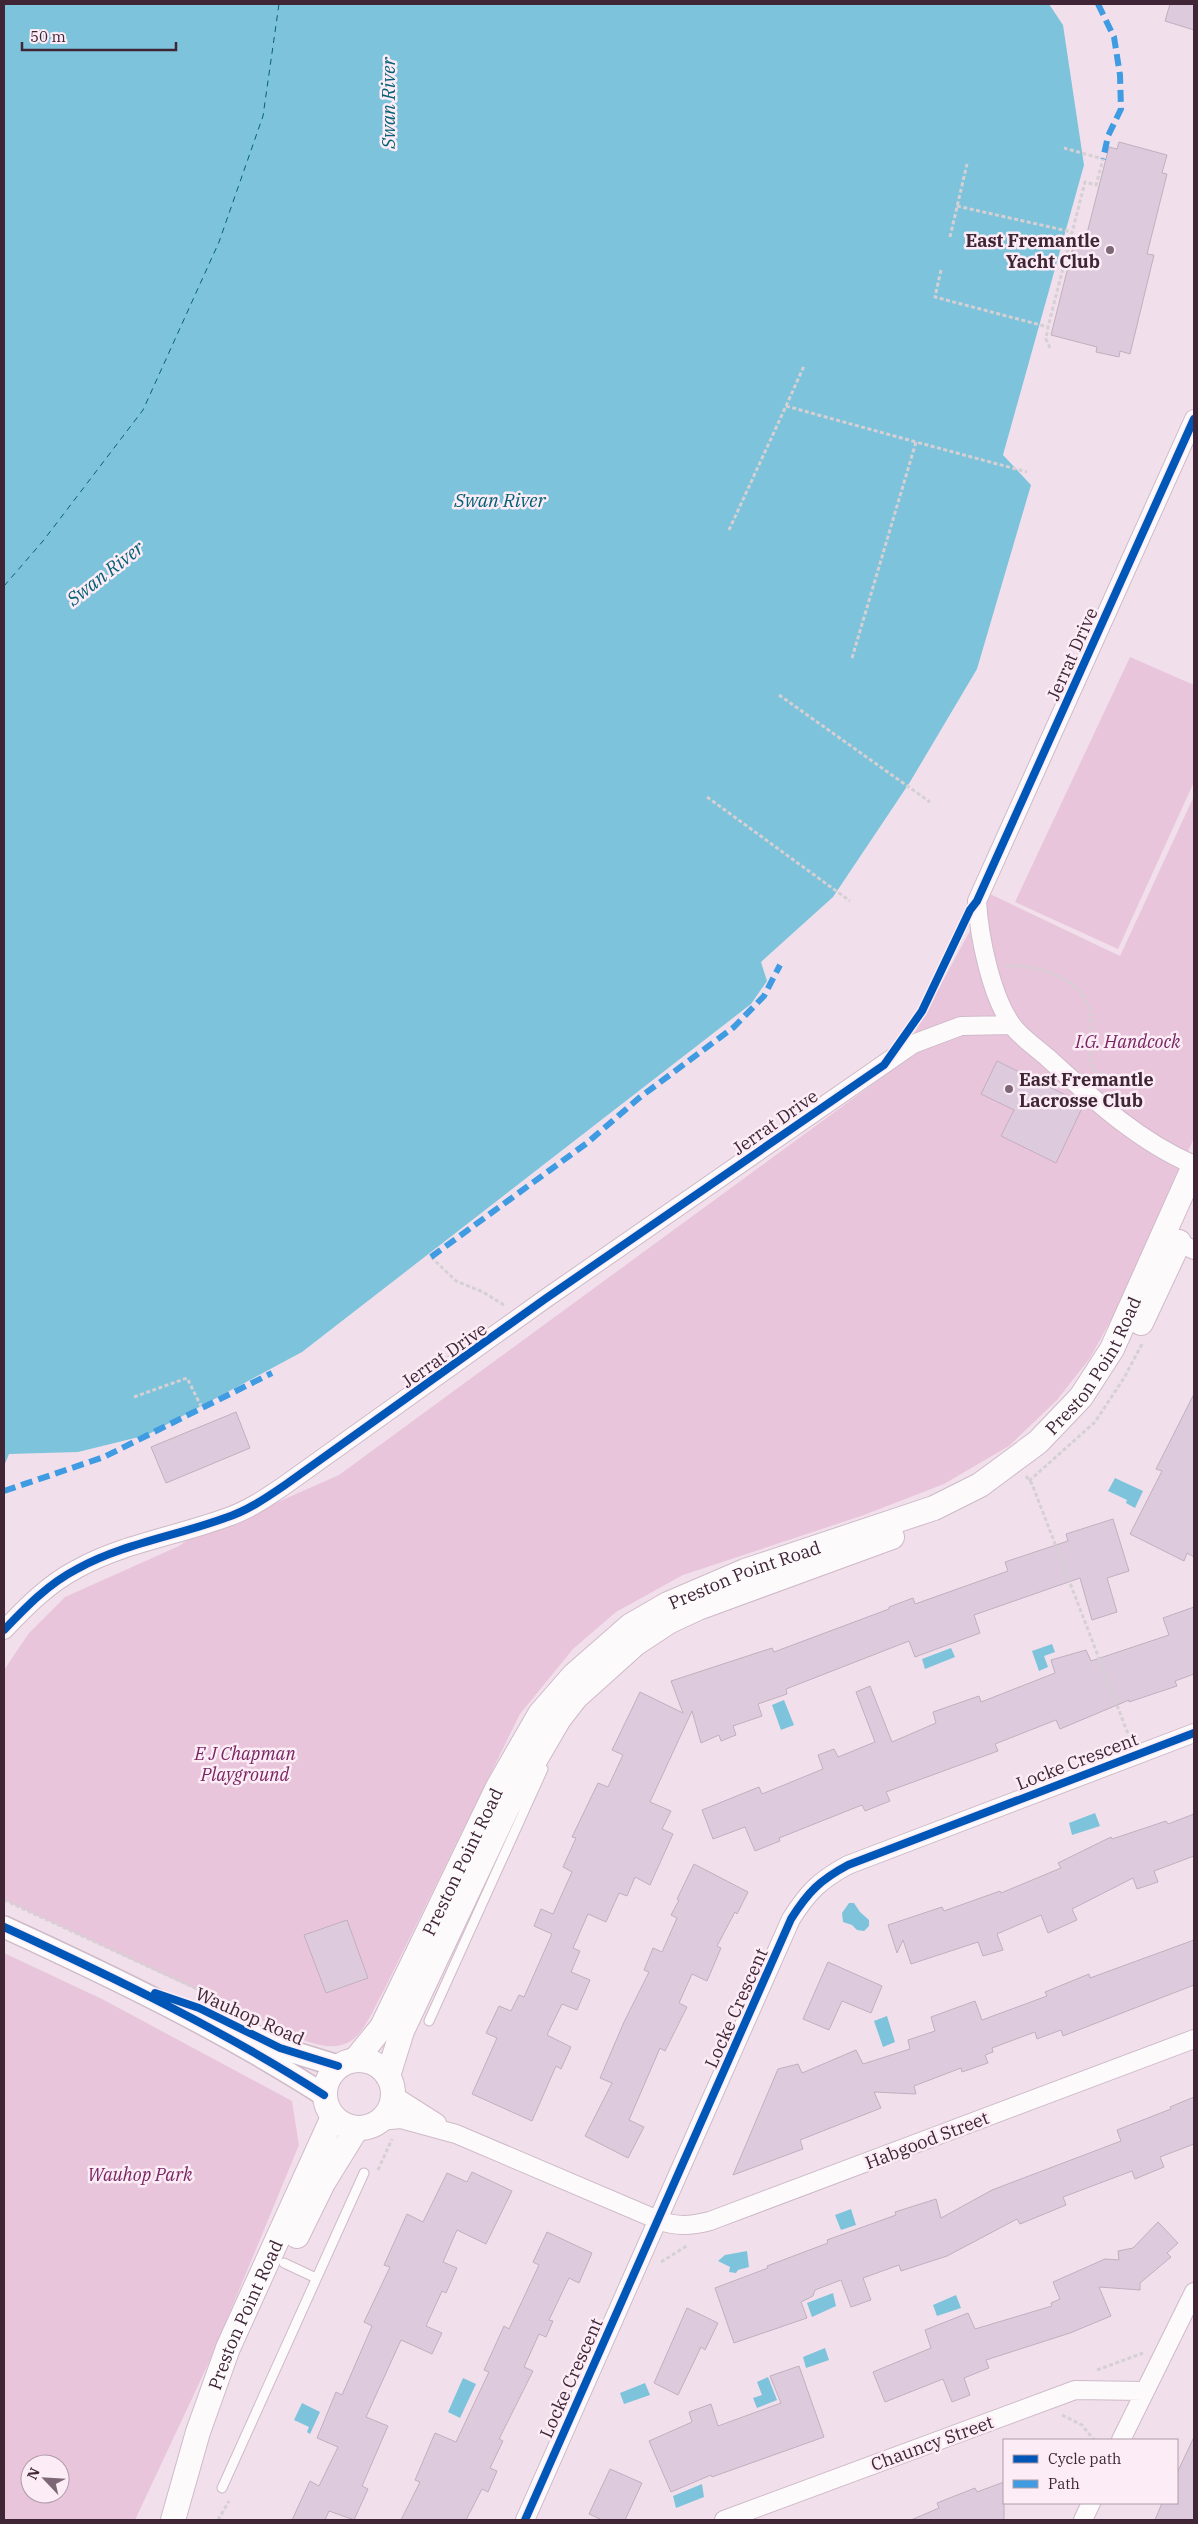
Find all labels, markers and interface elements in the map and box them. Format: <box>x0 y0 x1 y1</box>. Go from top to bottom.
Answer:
scale bar <box>22 20 176 52</box>
text: 50 m <box>30 27 66 46</box>
water label: Swan River <box>376 57 400 150</box>
place label: East Fremantle Yacht Club <box>965 229 1100 273</box>
marker: East Fremantle Yacht Club <box>1104 244 1116 256</box>
water label: Swan River <box>453 488 546 512</box>
water label: Swan River <box>61 535 149 611</box>
street label: Jerrat Drive <box>1041 604 1103 704</box>
park label: I.G. Handcock <box>1074 1030 1181 1053</box>
place label: East Fremantle Lacrosse Club <box>1019 1068 1154 1112</box>
marker: East Fremantle Lacrosse Club <box>1003 1083 1015 1095</box>
street label: Jerrat Drive <box>728 1084 822 1160</box>
street label: Preston Point Road <box>1040 1293 1146 1439</box>
street label: Jerrat Drive <box>397 1317 491 1393</box>
street label: Preston Point Road <box>665 1535 823 1614</box>
street label: Locke Crescent <box>1013 1727 1141 1795</box>
park label: E J Chapman Playground <box>193 1742 296 1786</box>
street label: Preston Point Road <box>417 1784 507 1939</box>
street label: Locke Crescent <box>699 1944 773 2072</box>
street label: Wauhop Road <box>192 1982 308 2050</box>
street label: Habgood Street <box>862 2106 992 2174</box>
park label: Wauhop Park <box>87 2163 193 2186</box>
street label: Preston Point Road <box>203 2236 287 2393</box>
street label: Locke Crescent <box>534 2314 608 2442</box>
street label: Chauncy Street <box>867 2410 997 2476</box>
legend <box>1003 2439 1178 2504</box>
text: Cycle path <box>1048 2449 1121 2468</box>
north arrow <box>20 2454 70 2504</box>
text: N <box>23 2465 44 2482</box>
text: Path <box>1048 2474 1080 2493</box>

